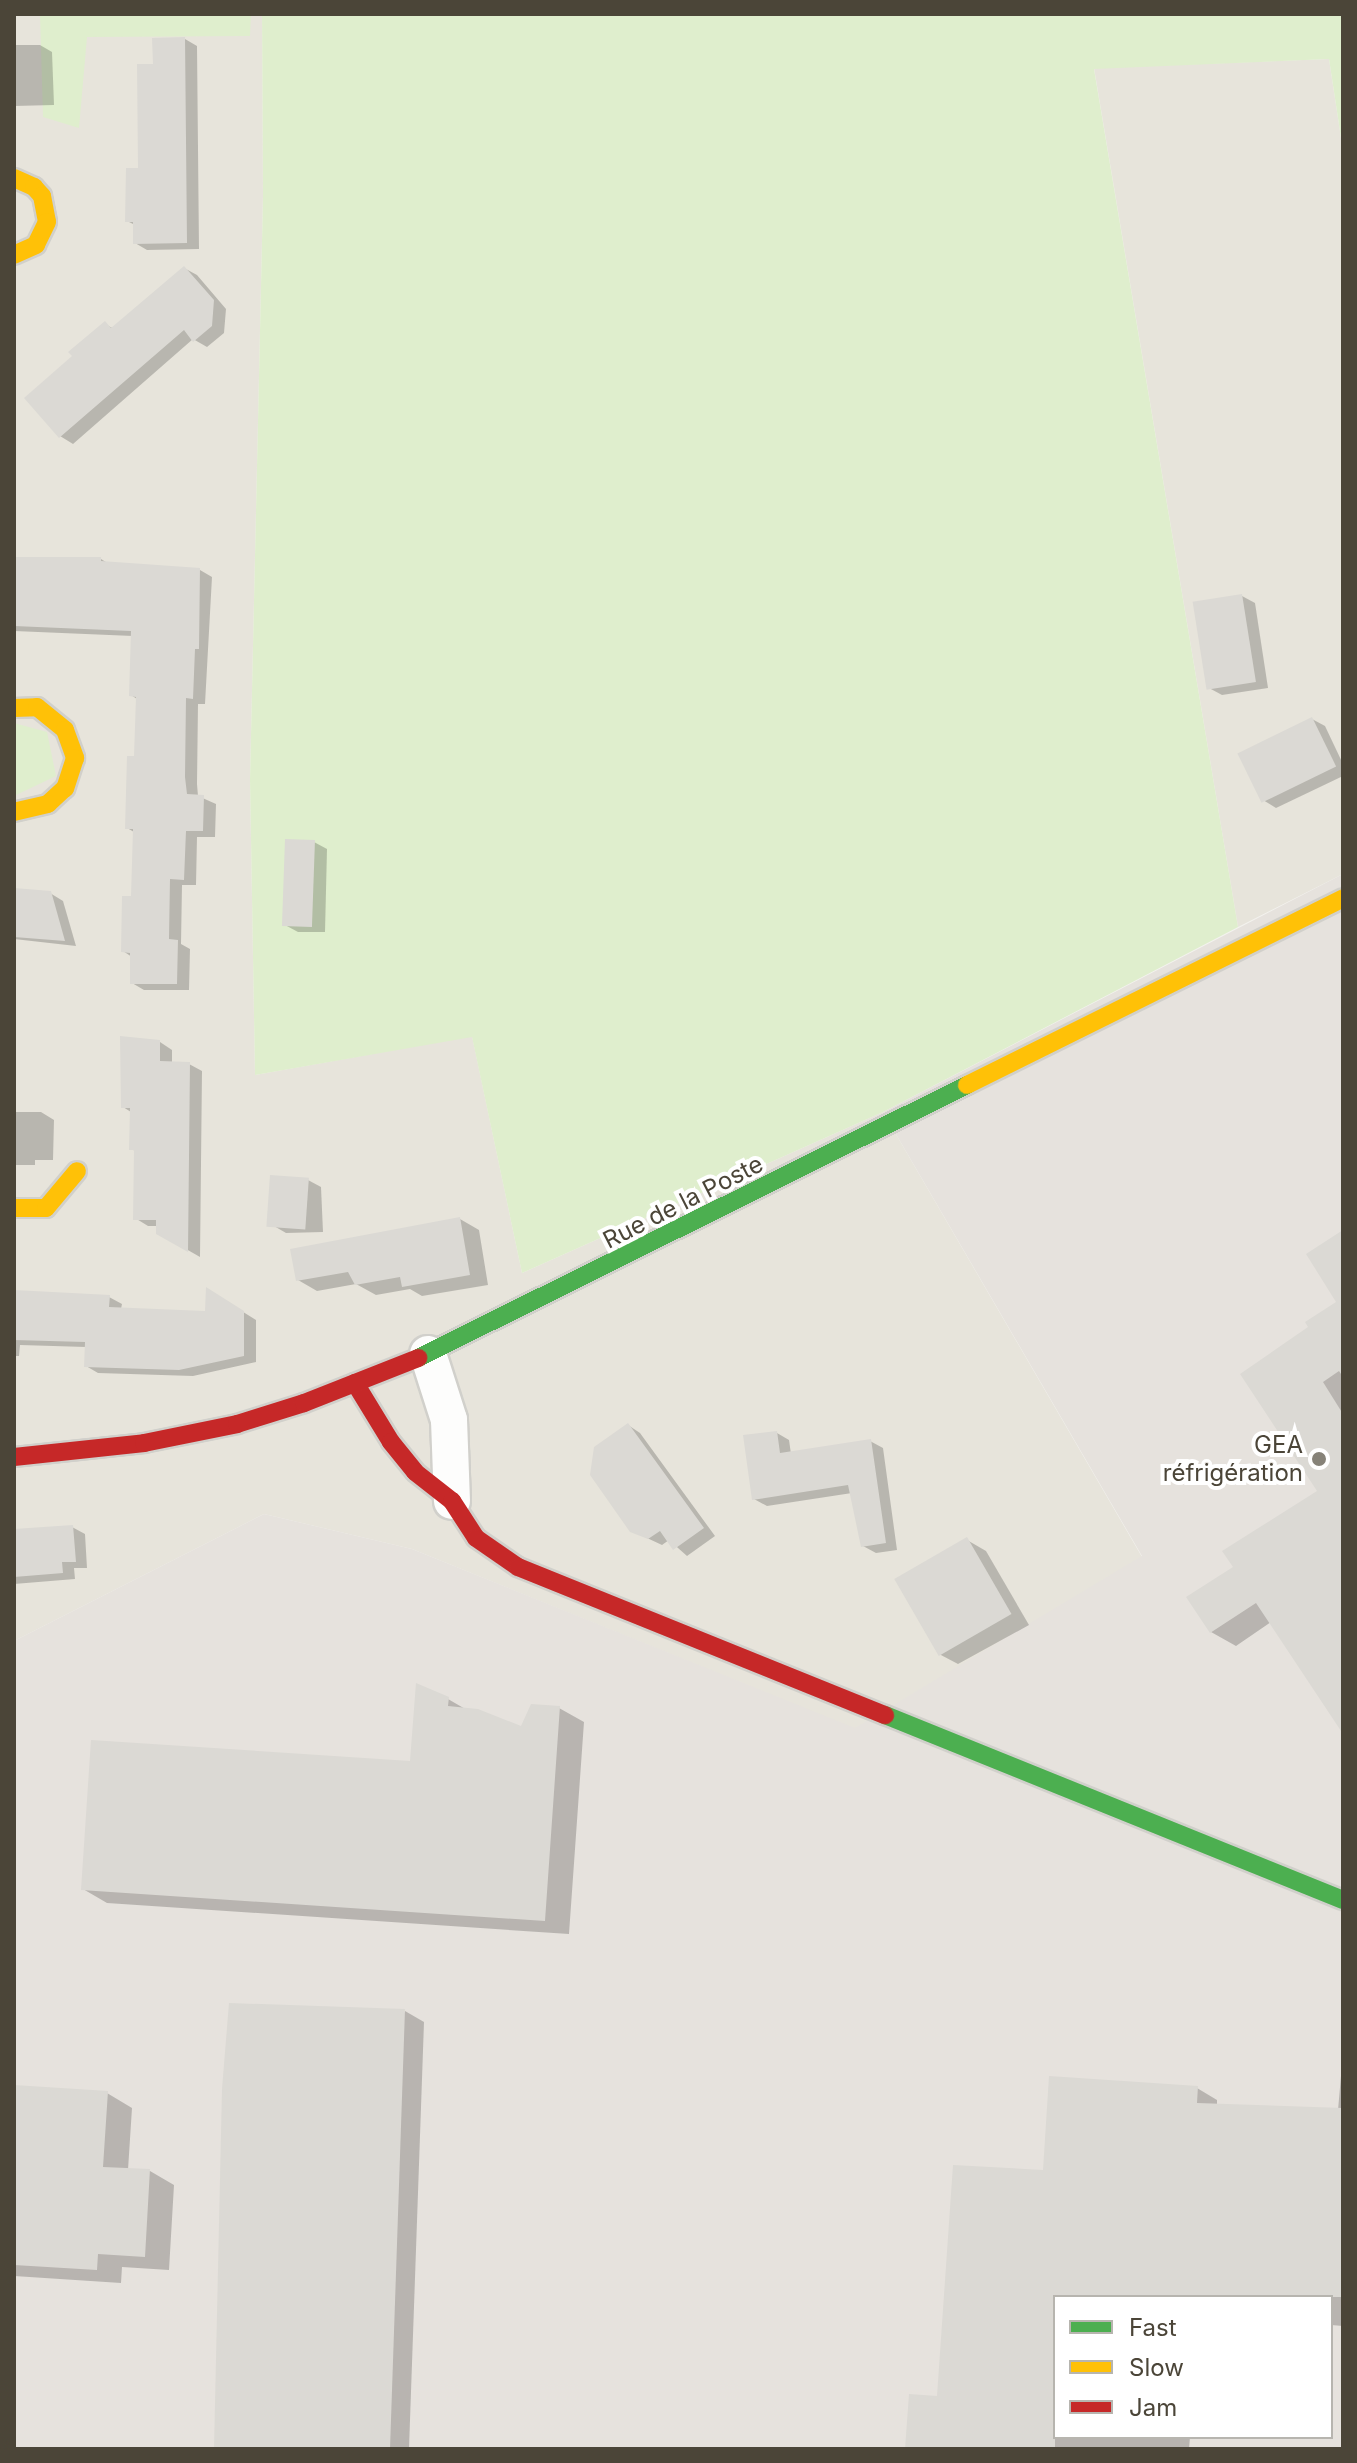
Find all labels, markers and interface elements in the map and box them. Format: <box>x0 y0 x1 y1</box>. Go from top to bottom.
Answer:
street label: Rue de la Poste <box>598 1149 768 1255</box>
place label: GEA réfrigération <box>1163 1431 1303 1487</box>
marker: GEA réfrigération <box>1310 1450 1328 1468</box>
legend <box>1053 2295 1333 2439</box>
text: Fast <box>1129 2313 1177 2342</box>
text: Slow <box>1129 2353 1184 2382</box>
text: Jam <box>1129 2393 1177 2422</box>

